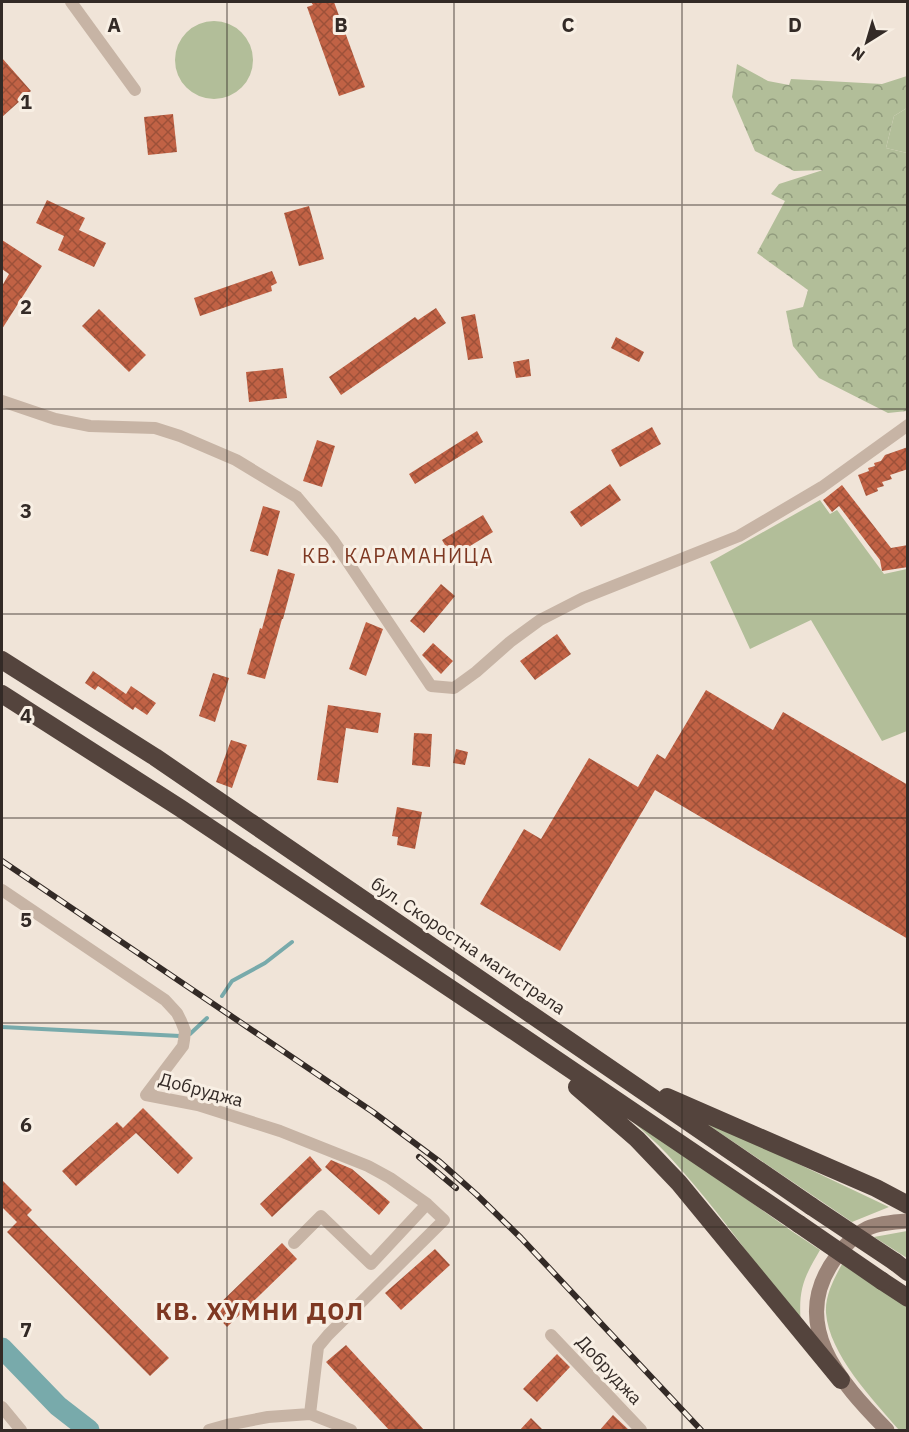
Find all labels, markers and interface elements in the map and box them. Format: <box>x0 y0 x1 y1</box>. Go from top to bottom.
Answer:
text: A <box>107 11 121 38</box>
text: B <box>334 11 348 38</box>
text: C <box>561 11 575 38</box>
text: D <box>788 11 802 38</box>
north arrow <box>837 12 897 72</box>
text: N <box>847 43 869 65</box>
text: 1 <box>20 88 32 115</box>
text: 2 <box>20 293 32 320</box>
text: 3 <box>20 497 32 524</box>
district label: КВ. КАРАМАНИЦА <box>302 542 494 569</box>
text: 4 <box>20 702 32 729</box>
street label: бул. Скоростна магистрала <box>367 872 570 1020</box>
text: 5 <box>20 906 32 933</box>
street label: Добруджа <box>156 1067 246 1112</box>
text: 6 <box>20 1111 32 1138</box>
district label: КВ. ХУМНИ ДОЛ <box>156 1295 364 1327</box>
text: 7 <box>20 1316 32 1343</box>
street label: Добруджа <box>572 1330 647 1409</box>

